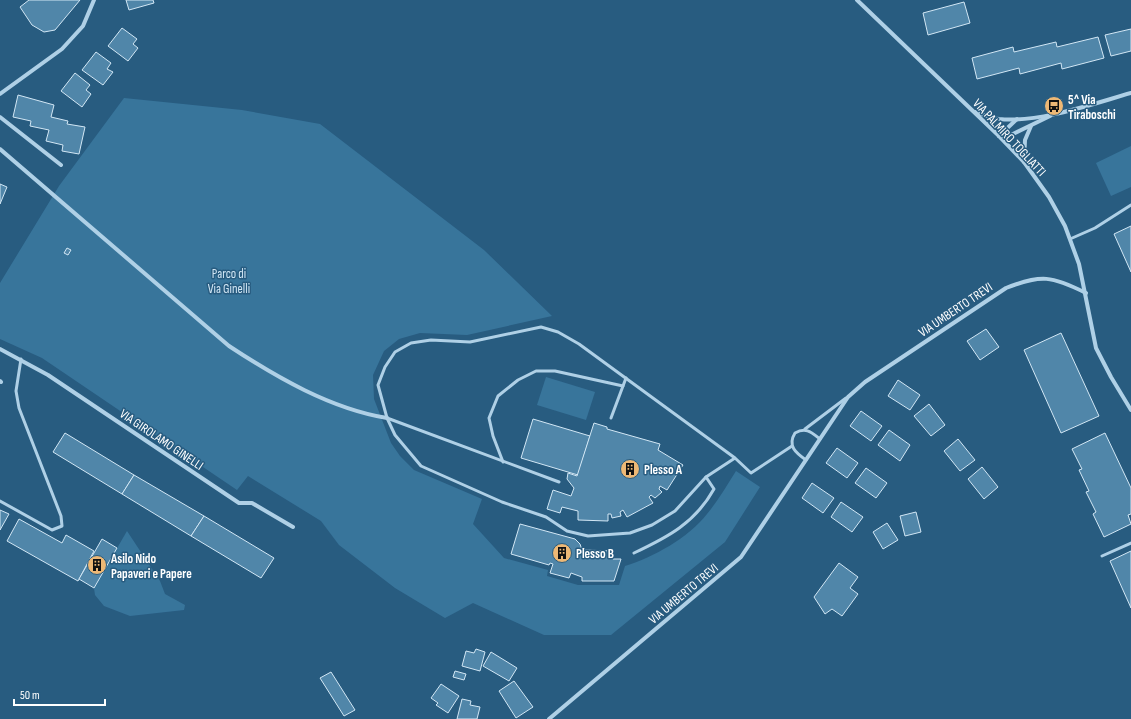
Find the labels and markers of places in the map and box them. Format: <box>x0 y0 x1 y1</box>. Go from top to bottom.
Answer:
place label: 5^ Via Tiraboschi <box>1068 92 1116 123</box>
bus stop icon: 5^ Via Tiraboschi <box>1043 95 1065 117</box>
building icon: Plesso A <box>619 458 641 480</box>
place label: Plesso A <box>644 462 683 478</box>
building icon: Plesso B <box>551 542 573 564</box>
place label: Plesso B <box>576 546 614 562</box>
place label: Asilo Nido Papaveri e Papere <box>110 551 192 582</box>
building icon: Asilo Nido Papaveri e Papere <box>86 554 108 576</box>

